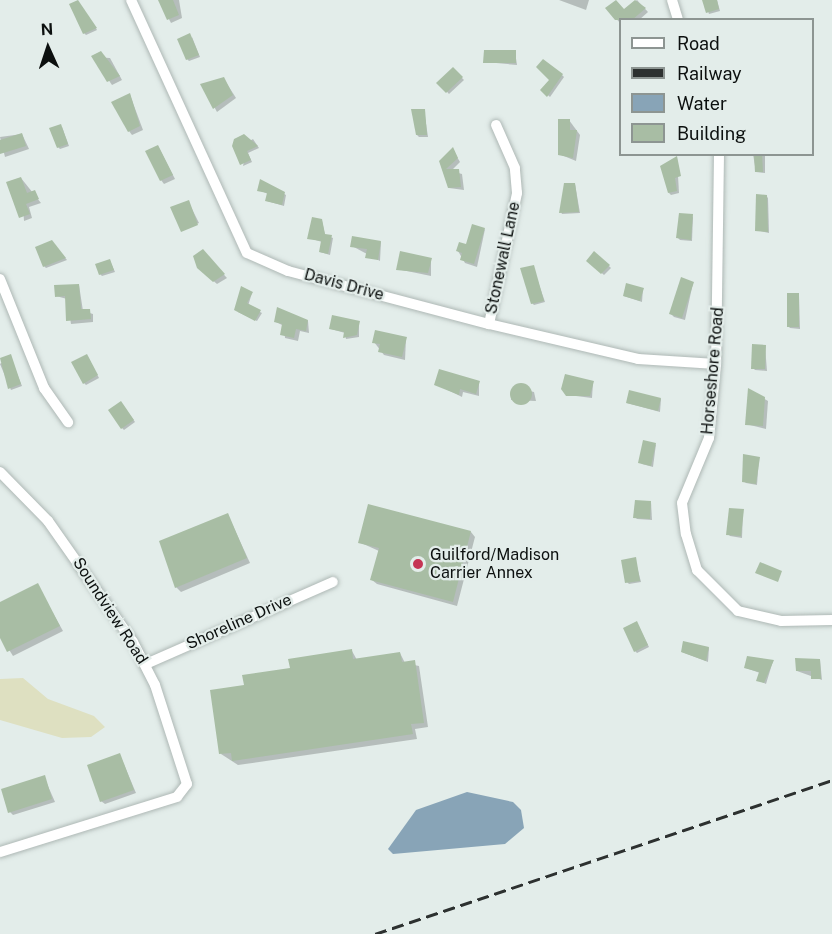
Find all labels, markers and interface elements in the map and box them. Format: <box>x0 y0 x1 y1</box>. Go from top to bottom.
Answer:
north arrow <box>18 18 78 78</box>
legend <box>619 18 814 156</box>
text: N <box>40 20 54 39</box>
text: Road <box>677 33 720 54</box>
text: Railway <box>677 63 742 84</box>
text: Water <box>677 93 727 114</box>
text: Building <box>677 123 746 144</box>
street label: Stonewall Lane <box>482 200 524 316</box>
street label: Davis Drive <box>302 265 386 305</box>
street label: Horseshore Road <box>698 306 728 436</box>
place label: Guilford/Madison Carrier Annex <box>430 545 559 583</box>
street label: Soundview Road <box>68 554 152 668</box>
marker: Guilford/Madison Carrier Annex <box>411 557 425 571</box>
street label: Shoreline Drive <box>183 590 295 654</box>

